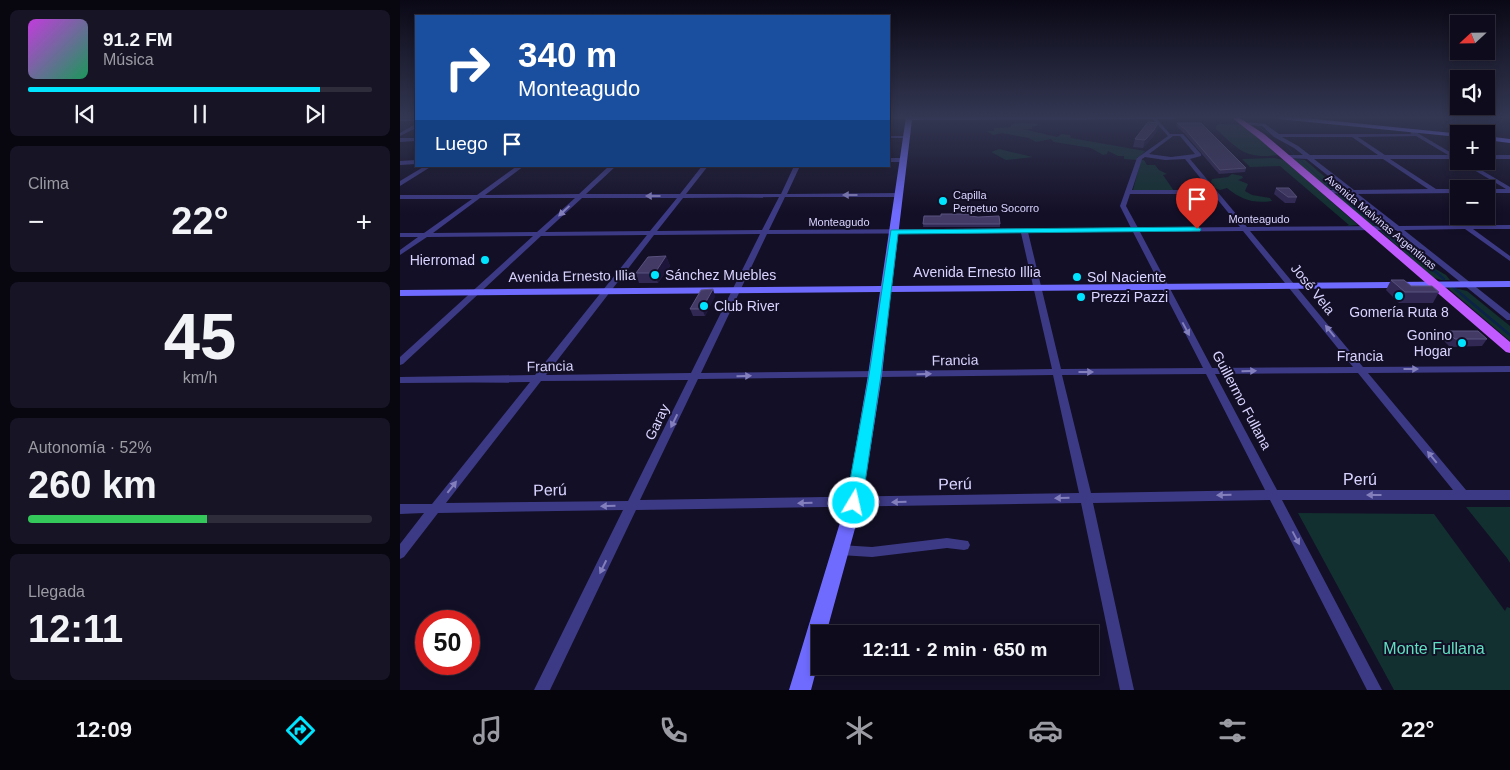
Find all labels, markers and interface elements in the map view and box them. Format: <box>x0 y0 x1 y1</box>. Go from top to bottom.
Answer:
north arrow <box>1450 15 1495 60</box>
map controls <box>1450 15 1495 225</box>
text: 91.2 FM <box>103 29 173 50</box>
icon: right <box>435 35 500 100</box>
text: 340 m <box>518 35 617 74</box>
text: Música <box>103 51 154 68</box>
button: sound <box>1450 70 1495 115</box>
text: Monteagudo <box>518 76 640 101</box>
icon: previous <box>71 100 99 128</box>
icon: pause <box>186 100 214 128</box>
icon: next <box>301 100 329 128</box>
button: + <box>1450 125 1495 170</box>
icon: arrive <box>498 130 526 158</box>
text: Luego <box>435 133 488 154</box>
street label: Avenida Malvinas Argentinas <box>1323 172 1439 272</box>
text: Clima <box>28 175 69 192</box>
pin <box>1176 178 1218 229</box>
button: − <box>1450 180 1495 225</box>
icon: arrive <box>1183 185 1211 213</box>
place label: Capilla Perpetuo Socorro <box>953 189 1039 214</box>
one-way arrow <box>842 191 858 199</box>
one-way arrow <box>644 192 660 200</box>
marker: Capilla Perpetuo Socorro <box>937 195 949 207</box>
text: 22° <box>171 200 229 242</box>
one-way arrow <box>558 205 570 217</box>
text: − <box>28 206 44 237</box>
text: + <box>356 206 372 237</box>
street label: Monteagudo <box>1228 213 1290 225</box>
street label: Monteagudo <box>808 216 870 228</box>
place label: Hierromad <box>410 252 475 268</box>
marker: Hierromad <box>479 254 491 266</box>
street label: José Vela <box>1288 260 1338 318</box>
street label: Avenida Ernesto Illia <box>913 264 1041 280</box>
street label: Avenida Ernesto Illia <box>508 267 636 285</box>
place label: Sánchez Muebles <box>665 267 776 283</box>
marker: Sánchez Muebles <box>649 269 661 281</box>
place label: Sol Naciente <box>1087 269 1167 285</box>
marker: Sol Naciente <box>1071 271 1083 283</box>
place label: Prezzi Pazzi <box>1091 289 1168 305</box>
marker: Gomería Ruta 8 <box>1393 290 1405 302</box>
marker: Prezzi Pazzi <box>1075 291 1087 303</box>
place label: Club River <box>714 298 780 314</box>
text: 45 <box>164 300 236 373</box>
marker: Club River <box>698 300 710 312</box>
place label: Gomería Ruta 8 <box>1349 304 1449 320</box>
one-way arrow <box>1182 322 1191 336</box>
one-way arrow <box>1324 325 1335 338</box>
place label: Gonino Hogar <box>1407 327 1452 359</box>
marker: Gonino Hogar <box>1456 337 1468 349</box>
street label: Guillermo Fullana <box>1209 348 1275 452</box>
street label: Francia <box>1337 348 1384 364</box>
street label: Francia <box>932 352 979 368</box>
street label: Francia <box>527 358 574 374</box>
one-way arrow <box>1404 365 1420 373</box>
one-way arrow <box>1241 367 1257 375</box>
one-way arrow <box>1079 368 1095 376</box>
text: km/h <box>183 369 217 386</box>
one-way arrow <box>916 370 932 378</box>
one-way arrow <box>736 372 752 380</box>
street label: Garay <box>641 401 673 443</box>
one-way arrow <box>670 414 678 428</box>
text: Autonomía · 52% <box>28 439 152 456</box>
one-way arrow <box>1427 451 1438 464</box>
text: 260 km <box>28 464 157 506</box>
street label: Perú <box>1343 471 1377 488</box>
street label: Perú <box>938 475 972 493</box>
position arrow <box>827 476 879 528</box>
one-way arrow <box>447 480 457 494</box>
street label: Perú <box>533 481 567 499</box>
one-way arrow <box>1366 491 1382 499</box>
one-way arrow <box>1216 492 1232 500</box>
one-way arrow <box>1053 494 1069 502</box>
one-way arrow <box>891 498 907 506</box>
one-way arrow <box>797 499 813 507</box>
one-way arrow <box>600 502 616 510</box>
one-way arrow <box>1292 531 1300 545</box>
one-way arrow <box>598 560 606 574</box>
text: Llegada <box>28 583 85 600</box>
text: 12:11 <box>28 608 123 650</box>
speed limit sign: 50 <box>415 610 480 675</box>
text: 12:11 · 2 min · 650 m <box>863 639 1047 660</box>
park label: Monte Fullana <box>1383 640 1485 657</box>
icon: directions <box>283 713 318 748</box>
icon: music <box>470 713 505 748</box>
icon: phone <box>656 713 691 748</box>
icon: climate <box>842 713 877 748</box>
icon: car <box>1028 713 1063 748</box>
icon: filters <box>1215 713 1250 748</box>
text: 12:09 <box>76 717 132 742</box>
text: 22° <box>1401 717 1434 742</box>

